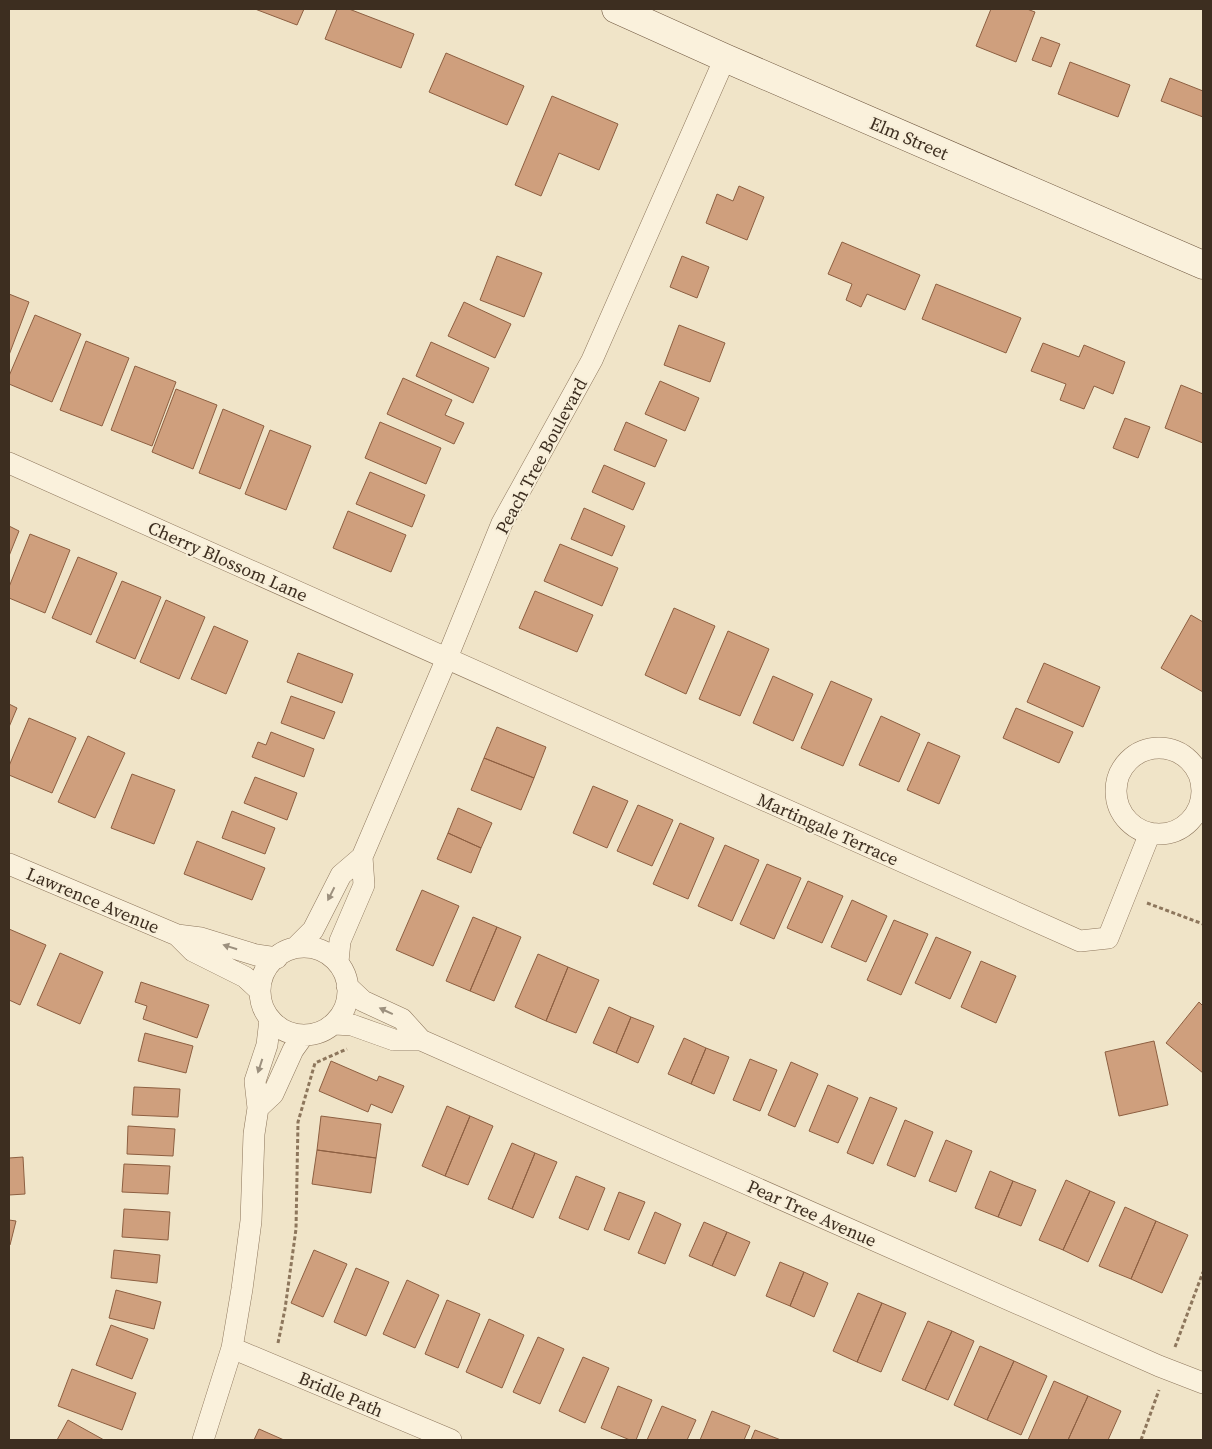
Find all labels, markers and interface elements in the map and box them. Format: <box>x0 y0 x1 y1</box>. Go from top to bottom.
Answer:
street label: Elm Street <box>866 110 952 166</box>
street label: Peach Tree Boulevard <box>489 374 593 538</box>
street label: Cherry Blossom Lane <box>144 515 312 607</box>
street label: Martingale Terrace <box>753 787 903 871</box>
street label: Lawrence Avenue <box>23 861 163 939</box>
one-way arrow <box>327 887 335 901</box>
one-way arrow <box>222 942 237 950</box>
one-way arrow <box>379 1007 393 1015</box>
one-way arrow <box>256 1059 264 1074</box>
street label: Pear Tree Avenue <box>743 1173 881 1253</box>
street label: Bridle Path <box>295 1365 387 1423</box>

